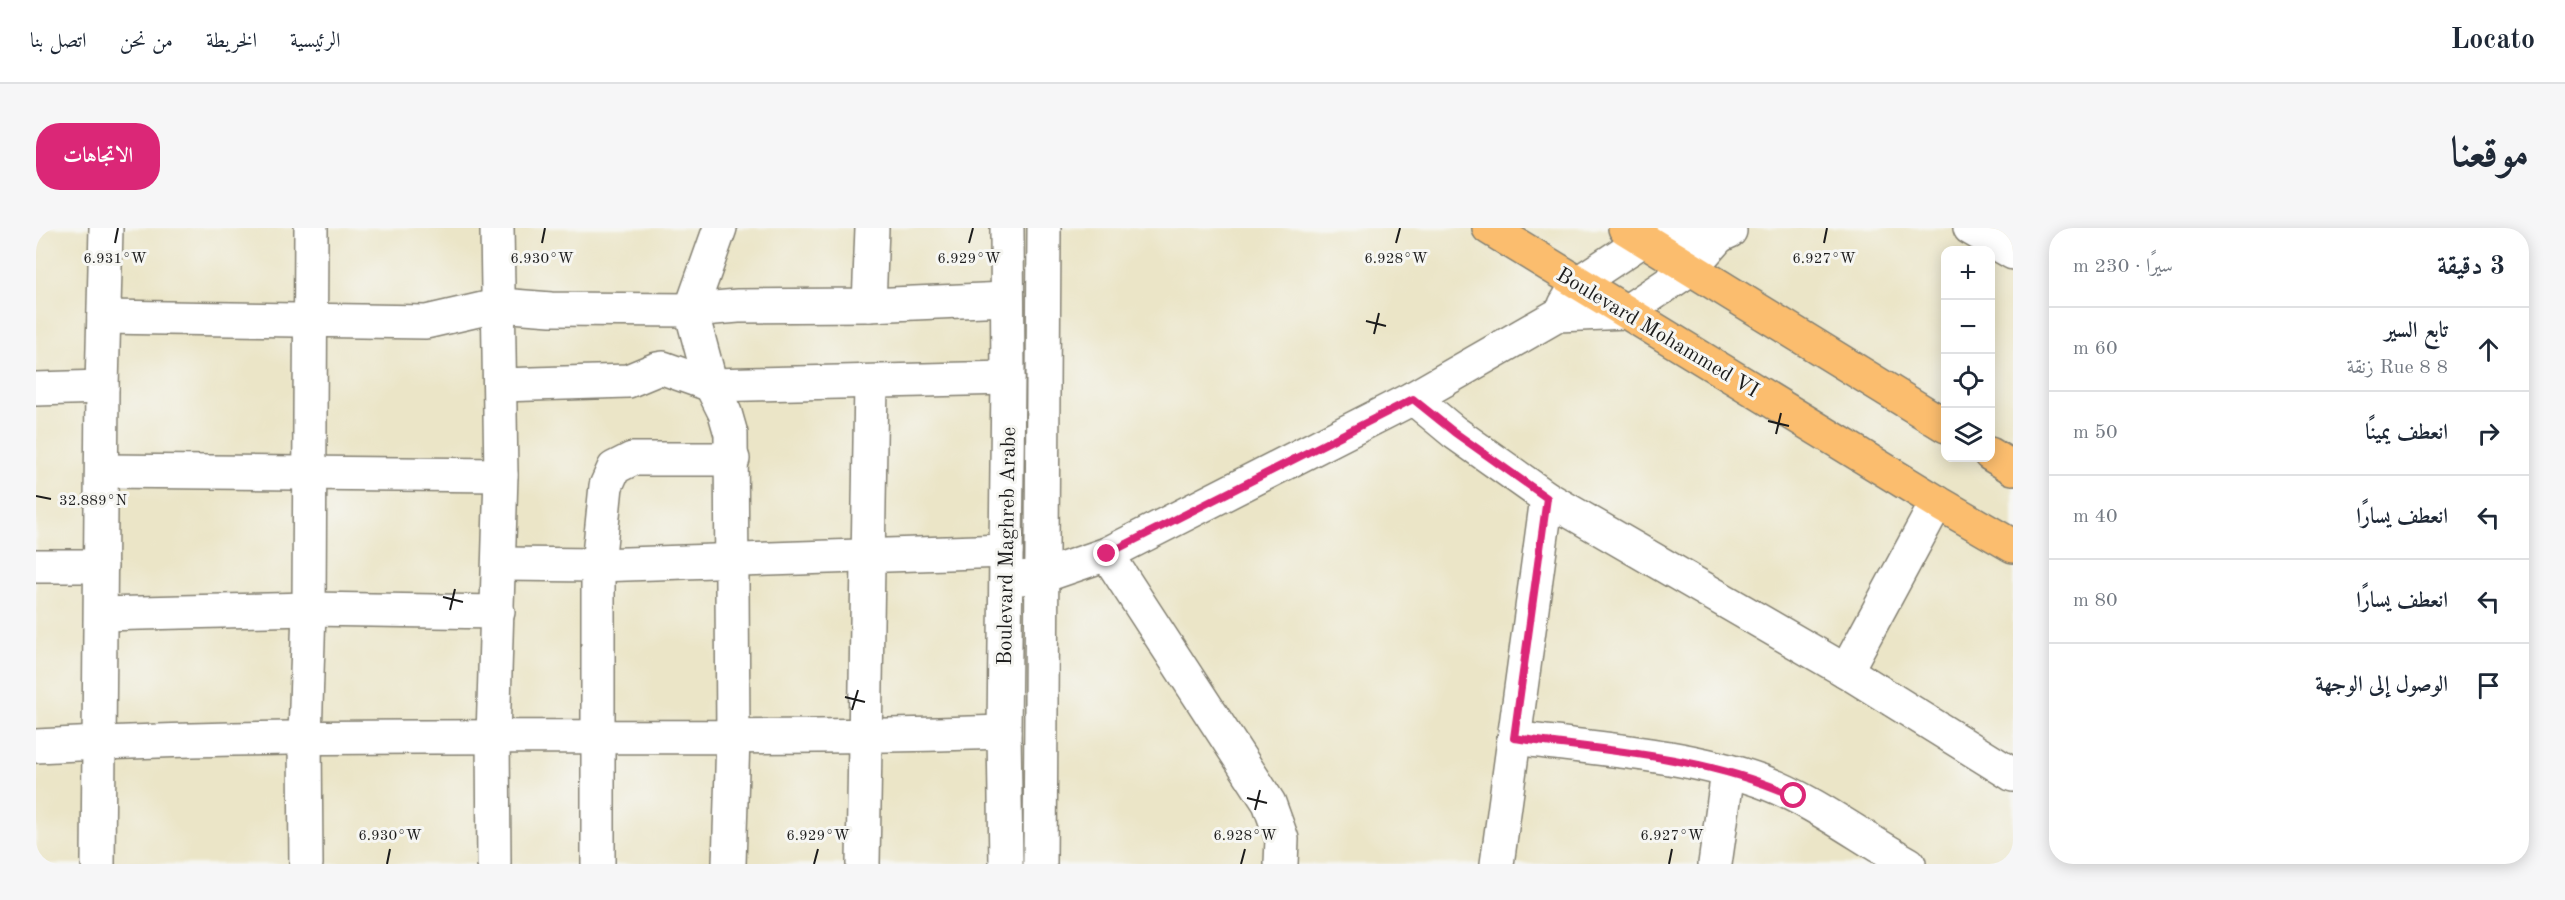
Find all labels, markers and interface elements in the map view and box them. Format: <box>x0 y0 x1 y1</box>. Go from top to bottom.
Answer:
text: Locato <box>2450 27 2535 55</box>
text: اتصل بنا <box>30 31 87 52</box>
text: من نحن <box>120 31 173 52</box>
text: الخريطة <box>206 31 257 52</box>
text: الرئيسية <box>290 31 341 52</box>
button: الاتجاهات <box>36 123 160 190</box>
text: موقعنا <box>2451 134 2529 176</box>
map controls <box>1941 246 1995 462</box>
button: + <box>1941 246 1995 300</box>
text: 6.931°W <box>83 252 147 267</box>
text: 6.930°W <box>510 252 574 267</box>
text: 6.929°W <box>937 252 1001 267</box>
text: 6.928°W <box>1364 252 1428 267</box>
text: 6.927°W <box>1792 252 1856 267</box>
text: 3 دقيقة <box>2437 254 2505 280</box>
text: سيرًا · 230 m <box>2073 257 2173 277</box>
street label: Boulevard Mohammed VI <box>1552 265 1762 402</box>
button: − <box>1941 300 1995 354</box>
text: تابع السير <box>2384 320 2448 342</box>
icon: ahead <box>2472 333 2505 366</box>
text: 60 m <box>2073 339 2118 359</box>
button: locate <box>1941 354 1995 408</box>
text: Rue 8 8 زنقة <box>2347 358 2448 378</box>
button: layers <box>1941 408 1995 462</box>
icon: right <box>2472 417 2505 450</box>
text: انعطف يمينًا <box>2365 422 2448 444</box>
text: 50 m <box>2073 423 2118 443</box>
street label: Boulevard Maghreb Arabe <box>995 426 1020 666</box>
text: 32.889°N <box>59 494 127 509</box>
icon: left <box>2472 501 2505 534</box>
text: انعطف يسارًا <box>2356 506 2448 528</box>
text: 40 m <box>2073 507 2118 527</box>
route end <box>1093 540 1119 566</box>
icon: left <box>2472 585 2505 618</box>
text: انعطف يسارًا <box>2356 590 2448 612</box>
text: 80 m <box>2073 591 2118 611</box>
icon: arrive <box>2472 669 2505 702</box>
text: الوصول إلى الوجهة <box>2315 674 2448 696</box>
route start <box>1780 782 1806 808</box>
text: 6.930°W <box>358 829 422 844</box>
text: 6.929°W <box>786 829 850 844</box>
text: 6.928°W <box>1213 829 1277 844</box>
text: 6.927°W <box>1640 829 1704 844</box>

